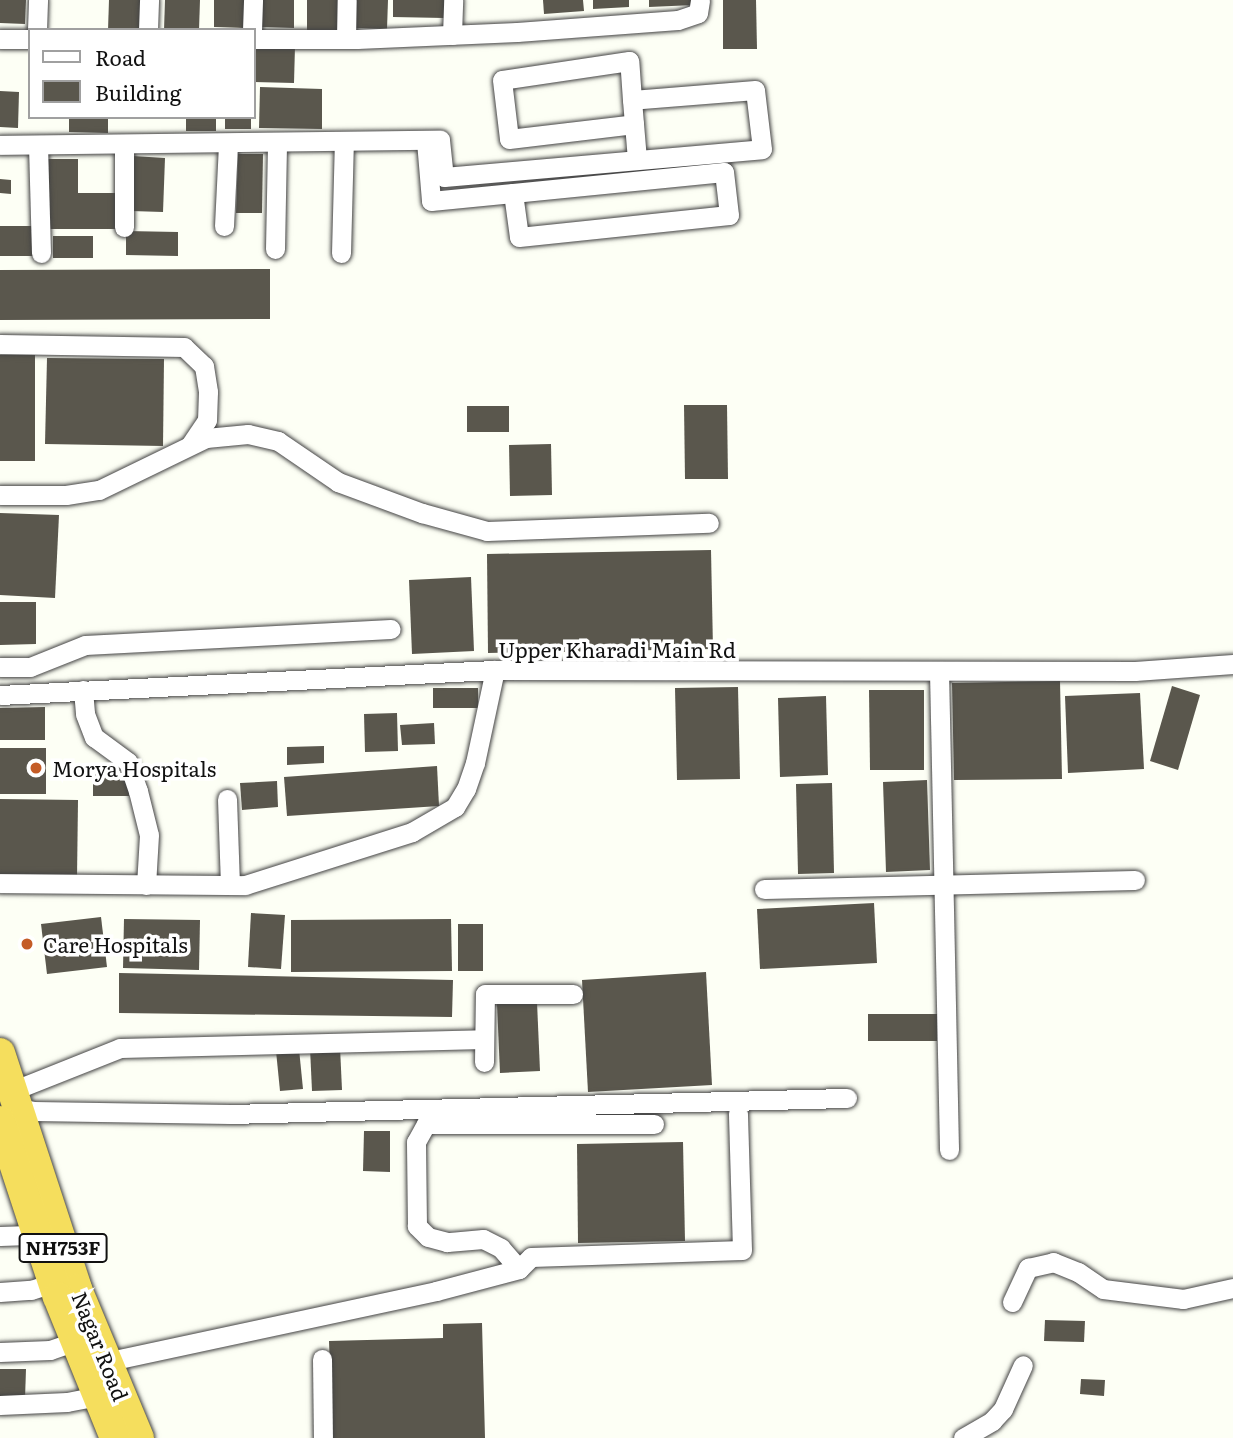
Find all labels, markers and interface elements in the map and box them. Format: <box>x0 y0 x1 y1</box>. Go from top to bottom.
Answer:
legend <box>28 28 256 119</box>
text: Road <box>95 41 146 72</box>
text: Building <box>95 76 181 107</box>
street label: Upper Kharadi Main Rd <box>498 636 736 662</box>
place label: Morya Hospitals <box>52 755 216 781</box>
marker: Morya Hospitals <box>26 758 46 778</box>
place label: Care Hospitals <box>43 931 188 957</box>
marker: Care Hospitals <box>17 934 37 954</box>
road number: NH753F <box>18 1232 108 1264</box>
street label: Nagar Road <box>68 1288 134 1404</box>

